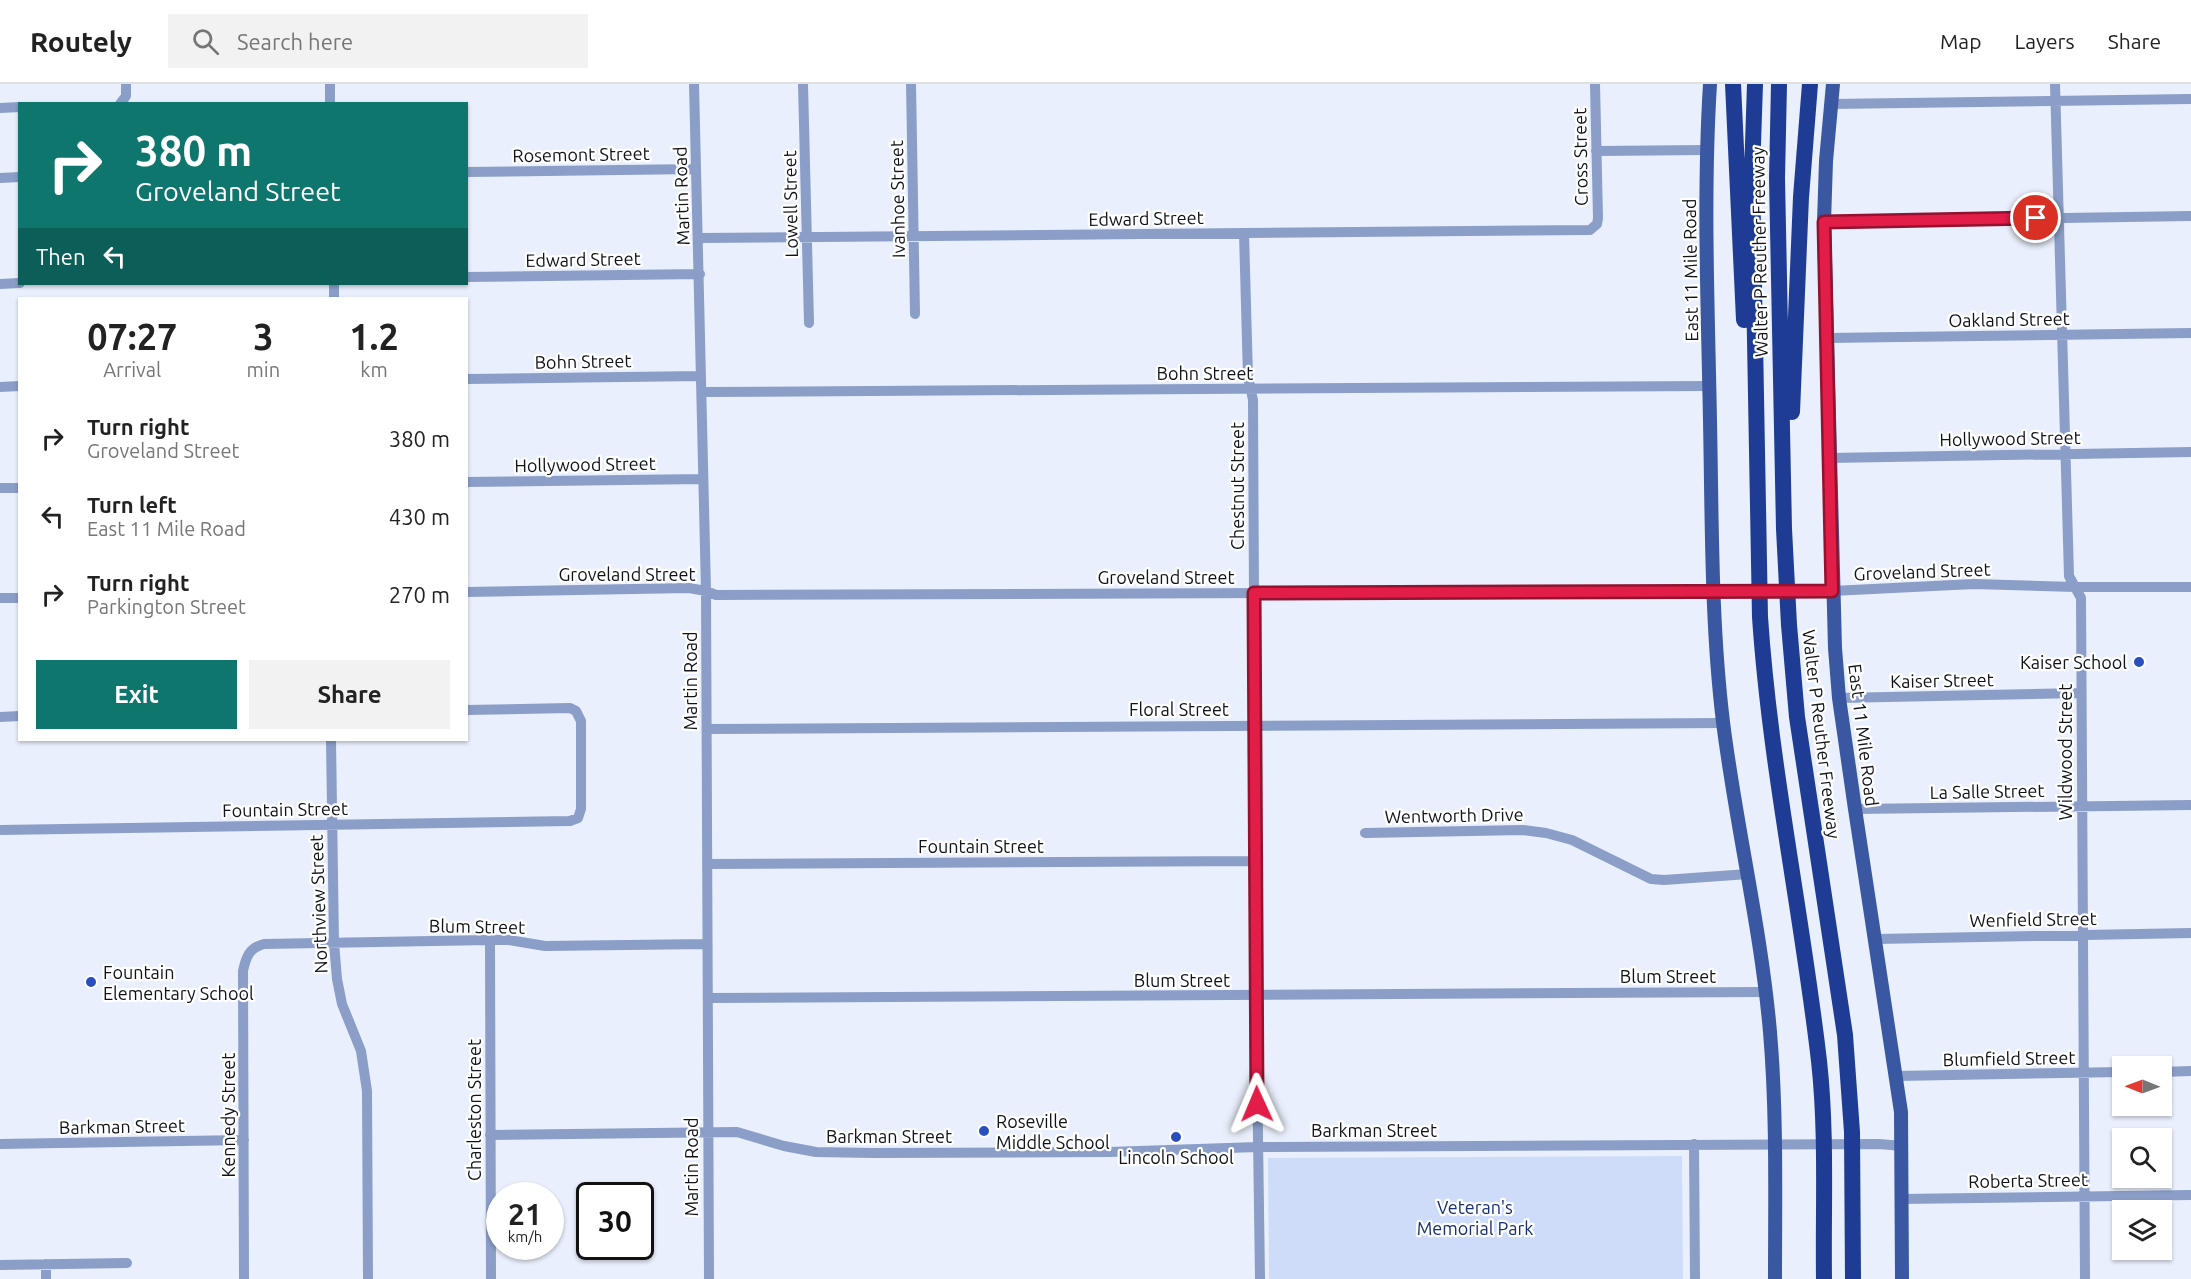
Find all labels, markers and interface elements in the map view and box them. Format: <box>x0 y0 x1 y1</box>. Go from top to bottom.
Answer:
search box <box>168 14 588 68</box>
icon: search <box>189 25 222 58</box>
text: Routely <box>30 26 132 57</box>
text: Search here <box>237 29 353 54</box>
text: Map <box>1940 29 1981 53</box>
text: Layers <box>2014 29 2075 53</box>
text: Share <box>2108 29 2161 53</box>
street label: Cross Street <box>1569 108 1591 206</box>
icon: right <box>36 126 114 204</box>
text: 380 m <box>135 127 252 174</box>
street label: Ivanhoe Street <box>886 140 908 258</box>
street label: Rosemont Street <box>512 143 650 165</box>
street label: Martin Road <box>669 146 693 246</box>
street label: Walter P Reuther Freeway <box>1747 146 1771 357</box>
street label: Lowell Street <box>779 150 801 258</box>
text: Groveland Street <box>135 176 341 206</box>
pin <box>2010 192 2061 243</box>
street label: East 11 Mile Road <box>1679 198 1701 342</box>
icon: arrive <box>2019 201 2052 234</box>
street label: Edward Street <box>1088 207 1204 229</box>
icon: left <box>98 240 131 273</box>
text: Then <box>36 244 86 269</box>
street label: Edward Street <box>525 248 641 270</box>
street label: Oakland Street <box>1948 308 2070 330</box>
text: 07:27 <box>87 316 177 357</box>
text: 3 <box>253 316 273 357</box>
text: 1.2 <box>349 316 399 357</box>
street label: Bohn Street <box>534 350 632 372</box>
text: Arrival <box>103 358 161 381</box>
text: min <box>247 358 280 381</box>
text: km <box>360 358 388 381</box>
street label: Bohn Street <box>1157 363 1253 383</box>
text: Turn right <box>87 414 189 439</box>
icon: right <box>36 422 69 455</box>
street label: Chestnut Street <box>1227 422 1247 550</box>
text: 380 m <box>389 426 450 451</box>
street label: Hollywood Street <box>1939 427 2081 449</box>
text: Groveland Street <box>87 439 239 462</box>
street label: Hollywood Street <box>514 453 656 475</box>
text: Turn left <box>87 492 177 517</box>
icon: left <box>36 500 69 533</box>
text: 430 m <box>389 504 450 529</box>
text: East 11 Mile Road <box>87 517 246 540</box>
street label: Groveland Street <box>1853 559 1991 583</box>
street label: Groveland Street <box>558 564 696 584</box>
street label: Groveland Street <box>1097 567 1235 587</box>
text: Turn right <box>87 570 189 595</box>
icon: right <box>36 578 69 611</box>
text: 270 m <box>389 582 450 607</box>
text: Parkington Street <box>87 595 246 618</box>
street label: Walter P Reuther Freeway <box>1799 628 1845 840</box>
street label: Martin Road <box>680 631 700 731</box>
place label: Kaiser School <box>2020 652 2127 672</box>
marker: Kaiser School <box>2132 655 2146 669</box>
button: Exit <box>36 660 237 729</box>
button: Share <box>249 660 450 729</box>
street label: East 11 Mile Road <box>1845 663 1883 807</box>
street label: Kaiser Street <box>1890 669 1994 691</box>
street label: Wildwood Street <box>2055 684 2075 820</box>
street label: Floral Street <box>1129 699 1229 719</box>
street label: La Salle Street <box>1929 780 2045 802</box>
street label: Fountain Street <box>222 798 348 820</box>
street label: Wentworth Drive <box>1384 804 1524 826</box>
street label: Northview Street <box>306 834 330 974</box>
street label: Fountain Street <box>918 836 1044 856</box>
street label: Wenfield Street <box>1969 908 2097 930</box>
street label: Blum Street <box>429 915 525 937</box>
place label: Fountain Elementary School <box>103 962 254 1003</box>
street label: Blum Street <box>1620 966 1716 986</box>
street label: Blum Street <box>1134 970 1230 990</box>
marker: Fountain Elementary School <box>84 975 98 989</box>
street label: Charleston Street <box>464 1039 484 1181</box>
street label: Blumfield Street <box>1942 1047 2076 1069</box>
street label: Kennedy Street <box>218 1053 238 1177</box>
north arrow <box>2112 1056 2172 1116</box>
map controls <box>2112 1056 2172 1260</box>
position arrow <box>1225 1072 1289 1136</box>
place label: Roseville Middle School <box>996 1111 1110 1152</box>
street label: Barkman Street <box>59 1115 185 1137</box>
street label: Martin Road <box>681 1117 701 1217</box>
street label: Barkman Street <box>1311 1120 1437 1140</box>
marker: Roseville Middle School <box>977 1124 991 1138</box>
street label: Barkman Street <box>826 1126 952 1146</box>
button: search <box>2112 1128 2172 1188</box>
marker: Lincoln School <box>1169 1130 1183 1144</box>
place label: Lincoln School <box>1118 1147 1234 1167</box>
street label: Roberta Street <box>1968 1169 2088 1191</box>
speed limit sign: 30 <box>576 1182 654 1260</box>
text: 21 <box>508 1197 542 1231</box>
park label: Veteran's Memorial Park <box>1417 1197 1533 1238</box>
button: layers <box>2112 1200 2172 1260</box>
text: km/h <box>508 1228 542 1245</box>

